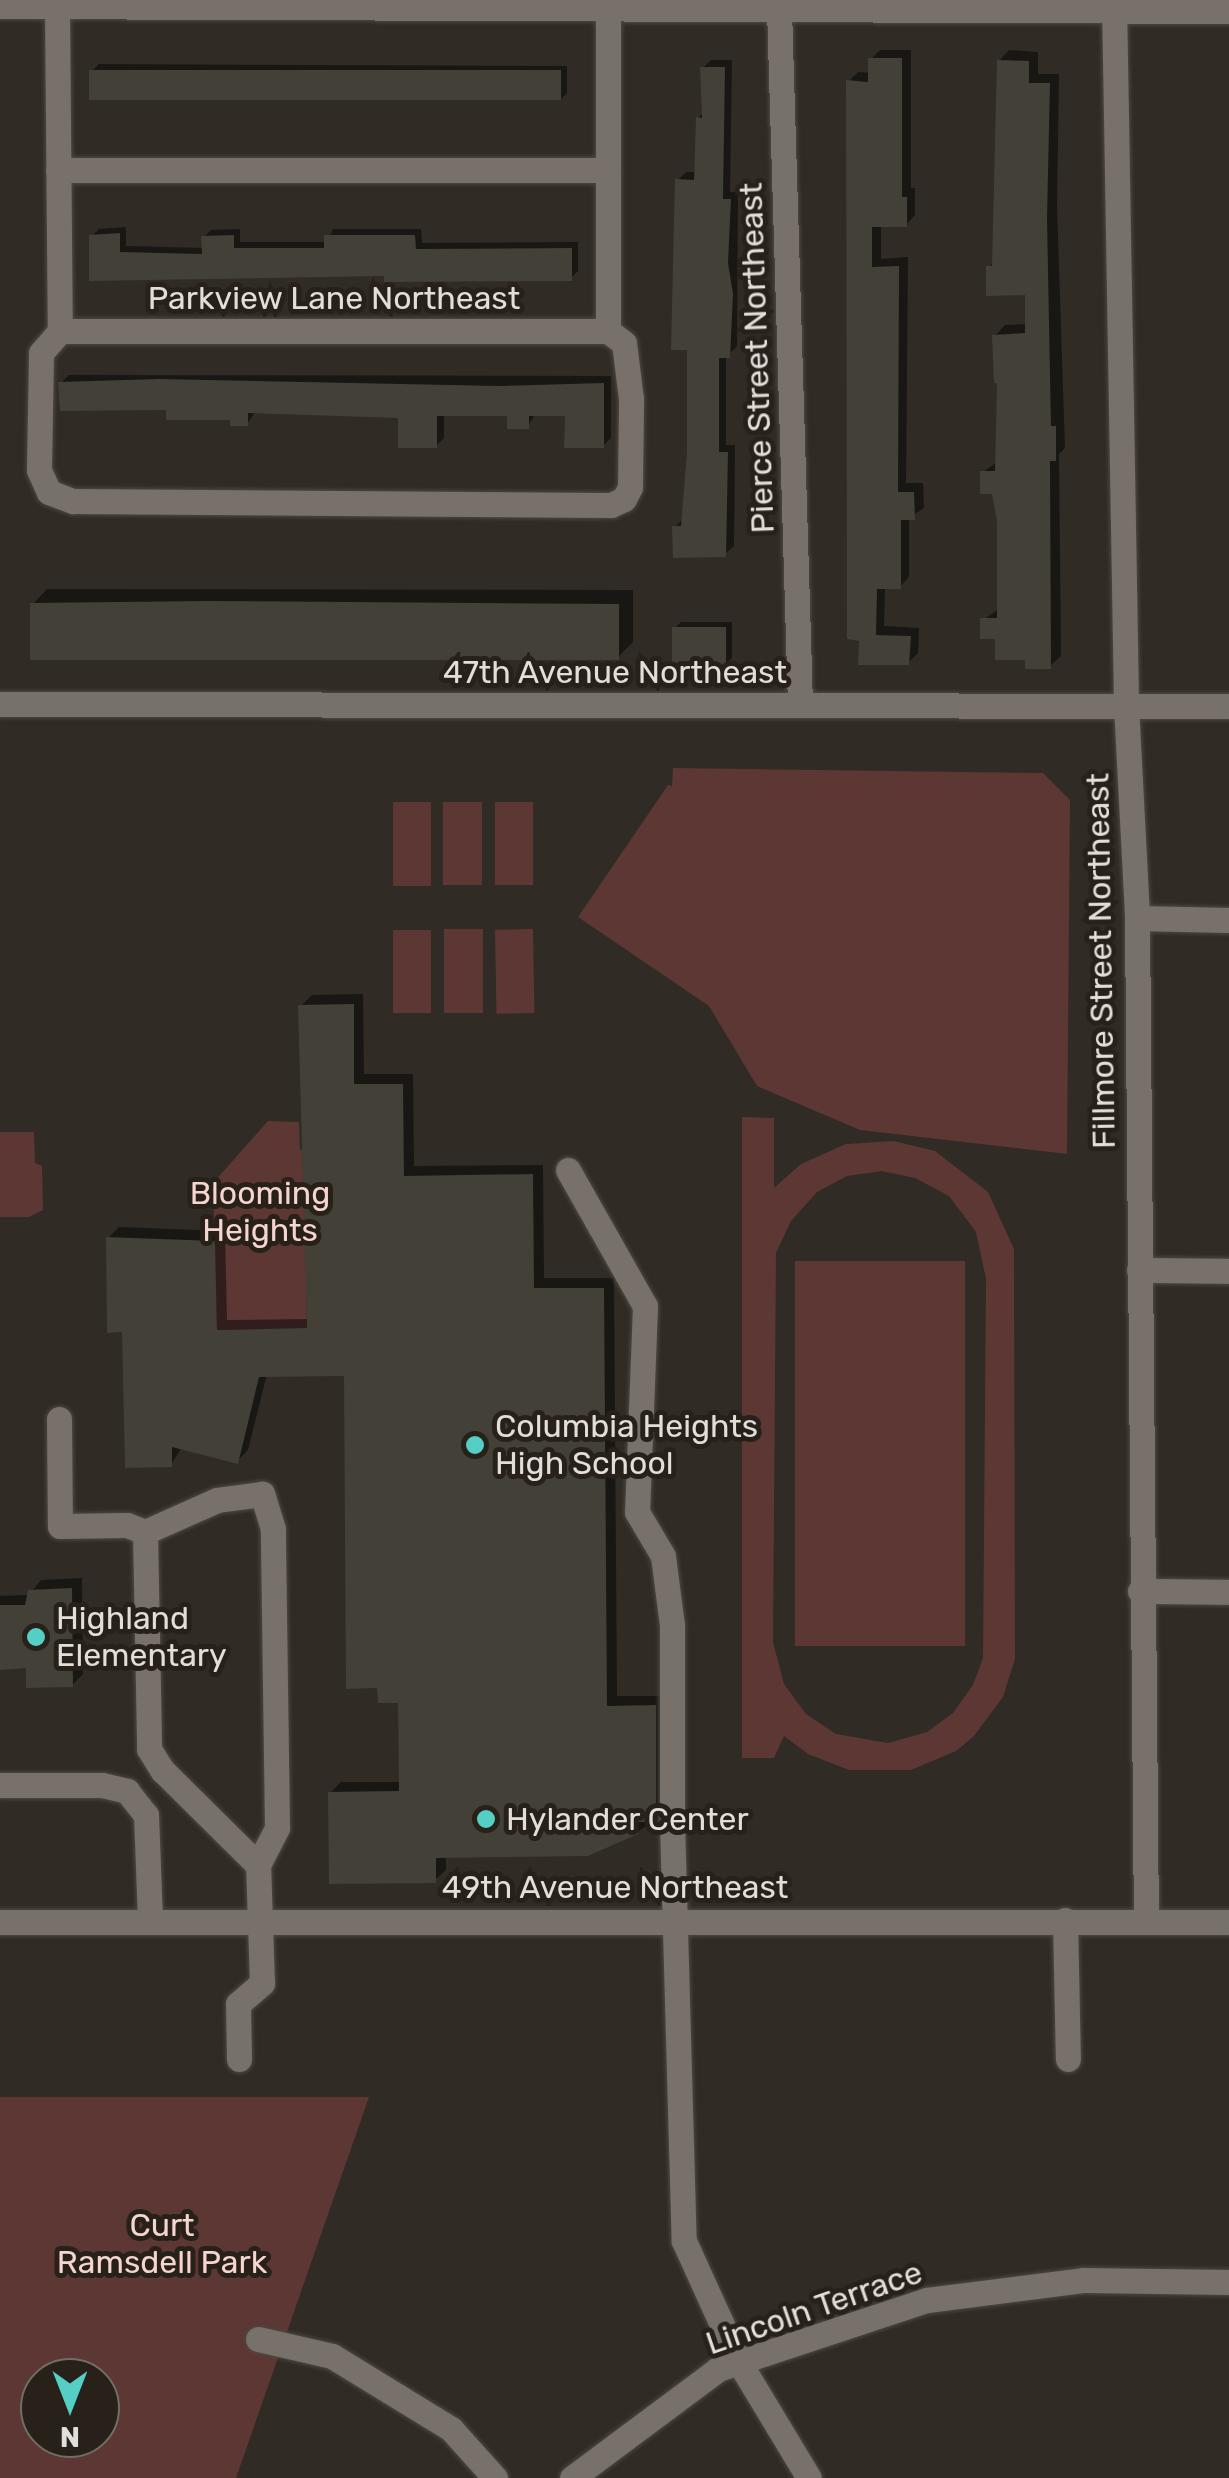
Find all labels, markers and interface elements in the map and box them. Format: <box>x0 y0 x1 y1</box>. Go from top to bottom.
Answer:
street label: Pierce Street Northeast <box>732 182 782 534</box>
street label: Parkview Lane Northeast <box>147 279 521 317</box>
street label: 47th Avenue Northeast <box>443 653 787 691</box>
street label: Fillmore Street Northeast <box>1079 773 1123 1149</box>
park label: Blooming Heights <box>190 1175 330 1250</box>
place label: Columbia Heights High School <box>495 1408 758 1483</box>
marker: Columbia Heights High School <box>464 1434 486 1456</box>
place label: Highland Elementary <box>56 1600 227 1675</box>
marker: Highland Elementary <box>25 1626 47 1648</box>
place label: Hylander Center <box>506 1800 749 1838</box>
marker: Hylander Center <box>475 1808 497 1830</box>
street label: 49th Avenue Northeast <box>441 1868 789 1906</box>
park label: Curt Ramsdell Park <box>57 2207 267 2282</box>
street label: Lincoln Terrace <box>700 2253 928 2363</box>
north arrow <box>20 2358 120 2458</box>
text: N <box>60 2420 80 2453</box>

